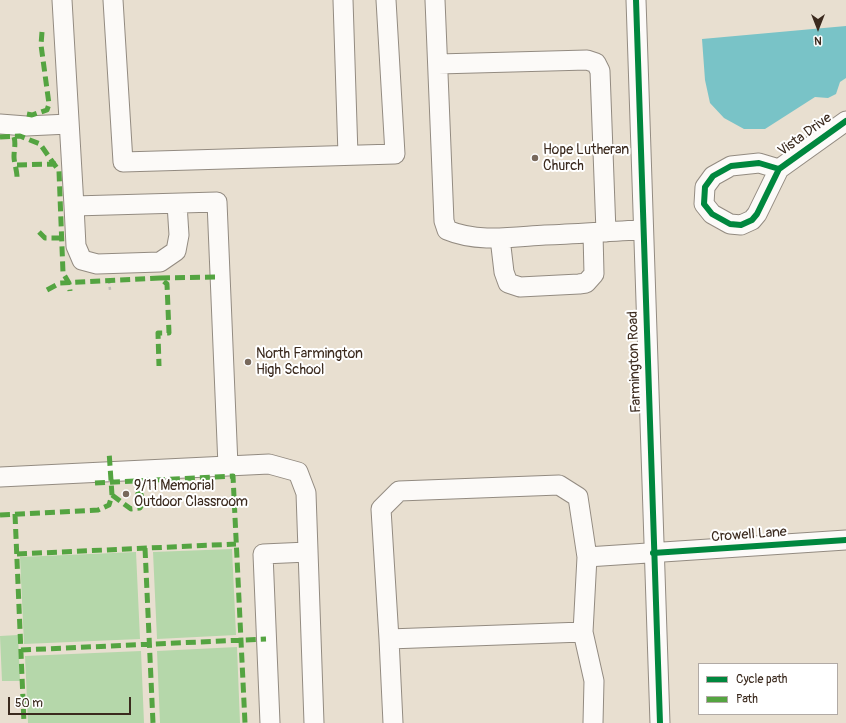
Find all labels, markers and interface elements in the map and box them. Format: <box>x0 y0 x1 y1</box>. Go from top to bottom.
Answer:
north arrow <box>798 8 838 48</box>
text: N <box>814 34 822 47</box>
street label: Vista Drive <box>775 110 835 160</box>
place label: Hope Lutheran Church <box>543 142 629 174</box>
marker: Hope Lutheran Church <box>530 153 540 163</box>
street label: Farmington Road <box>625 311 645 413</box>
place label: North Farmington High School <box>256 346 363 378</box>
marker: North Farmington High School <box>243 357 253 367</box>
place label: 9/11 Memorial Outdoor Classroom <box>134 478 248 510</box>
marker: 9/11 Memorial Outdoor Classroom <box>121 489 131 499</box>
street label: Crowell Lane <box>711 524 787 546</box>
legend <box>698 663 838 715</box>
text: Cycle path <box>736 672 787 687</box>
scale bar <box>10 689 133 715</box>
text: Path <box>736 692 758 707</box>
text: 50 m <box>15 696 43 711</box>

